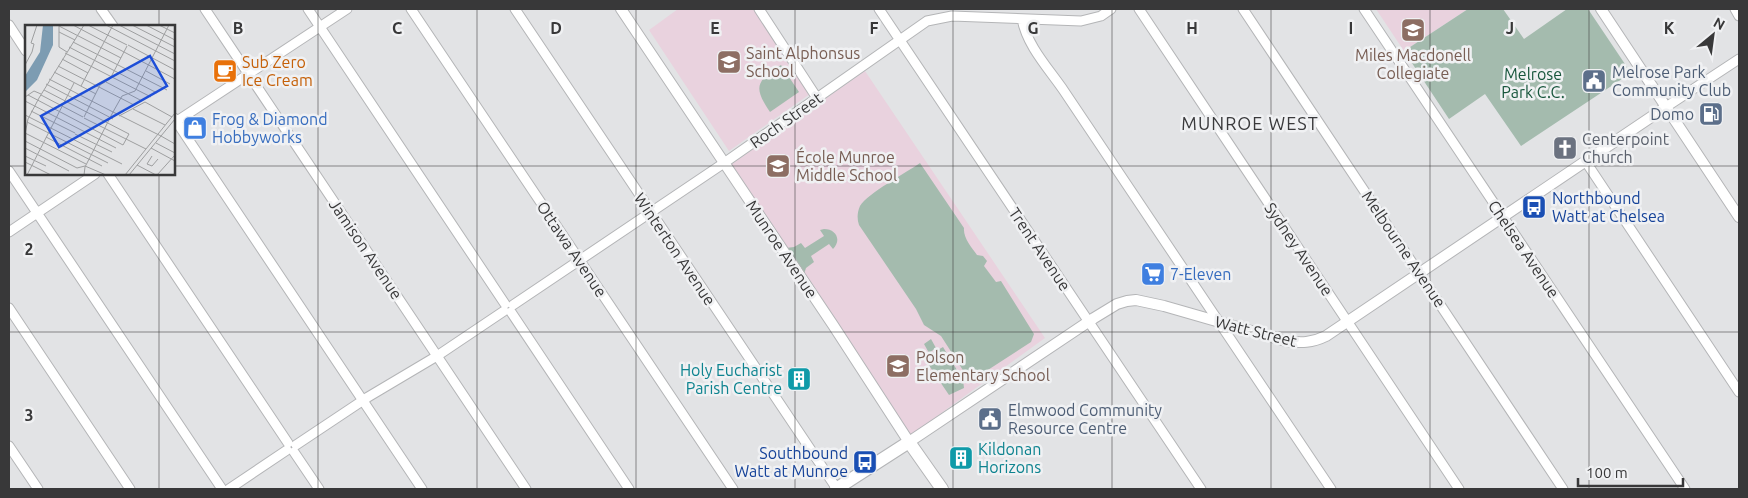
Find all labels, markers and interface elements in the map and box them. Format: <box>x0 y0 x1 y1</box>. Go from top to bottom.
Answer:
north arrow <box>1688 10 1738 60</box>
text: N <box>1711 14 1728 33</box>
school or university icon: Miles Macdonell Collegiate <box>1400 17 1426 43</box>
text: B <box>233 19 243 37</box>
text: C <box>392 19 402 37</box>
text: D <box>550 19 562 37</box>
text: E <box>710 19 720 37</box>
text: F <box>870 19 879 37</box>
text: G <box>1027 19 1039 37</box>
text: H <box>1186 19 1198 37</box>
text: I <box>1349 19 1353 37</box>
text: J <box>1506 19 1514 37</box>
text: K <box>1664 19 1675 37</box>
inset map <box>25 25 175 175</box>
place label: Saint Alphonsus School <box>746 44 860 80</box>
place label: Miles Macdonell Collegiate <box>1355 46 1471 82</box>
school or university icon: Saint Alphonsus School <box>716 49 742 75</box>
place label: Sub Zero Ice Cream <box>242 53 313 89</box>
cafe icon: Sub Zero Ice Cream <box>212 58 238 84</box>
place label: Melrose Park Community Club <box>1612 63 1731 99</box>
park label: Melrose Park C.C. <box>1501 65 1565 101</box>
public building icon: Melrose Park Community Club <box>1581 68 1607 94</box>
street label: Roch Street <box>746 88 826 152</box>
fuel station icon: Domo <box>1698 101 1724 127</box>
place label: Domo <box>1650 105 1694 123</box>
place label: Frog & Diamond Hobbyworks <box>212 110 328 146</box>
district label: MUNROE WEST <box>1181 113 1319 133</box>
shop icon: Frog & Diamond Hobbyworks <box>182 115 208 141</box>
place label: Centerpoint Church <box>1582 130 1670 166</box>
church icon: Centerpoint Church <box>1552 135 1578 161</box>
place label: École Munroe Middle School <box>796 146 897 184</box>
school or university icon: École Munroe Middle School <box>765 153 791 179</box>
street label: Melbourne Avenue <box>1358 187 1450 311</box>
street label: Winterton Avenue <box>631 189 719 309</box>
place label: Northbound Watt at Chelsea <box>1552 189 1665 225</box>
bus stop icon: Northbound Watt at Chelsea <box>1521 194 1547 220</box>
street label: Jamison Avenue <box>326 196 406 302</box>
street label: Munroe Avenue <box>743 197 821 301</box>
street label: Chelsea Avenue <box>1485 197 1563 301</box>
street label: Ottawa Avenue <box>533 198 611 300</box>
street label: Sydney Avenue <box>1261 199 1337 299</box>
street label: Trent Avenue <box>1006 204 1074 294</box>
text: 2 <box>24 240 34 258</box>
supermarket icon: 7-Eleven <box>1140 261 1166 287</box>
place label: 7-Eleven <box>1170 265 1231 283</box>
street label: Watt Street <box>1213 312 1299 350</box>
place label: Polson Elementary School <box>916 348 1050 384</box>
school or university icon: Polson Elementary School <box>885 353 911 379</box>
place label: Holy Eucharist Parish Centre <box>680 361 783 397</box>
building icon: Holy Eucharist Parish Centre <box>786 366 812 392</box>
place label: Elmwood Community Resource Centre <box>1008 401 1162 437</box>
text: 3 <box>24 406 34 424</box>
public building icon: Elmwood Community Resource Centre <box>977 406 1003 432</box>
place label: Kildonan Horizons <box>978 440 1041 476</box>
place label: Southbound Watt at Munroe <box>734 444 848 480</box>
building icon: Kildonan Horizons <box>948 445 974 471</box>
bus stop icon: Southbound Watt at Munroe <box>852 449 878 475</box>
scale bar <box>1578 456 1683 488</box>
text: 100 m <box>1586 464 1628 481</box>

